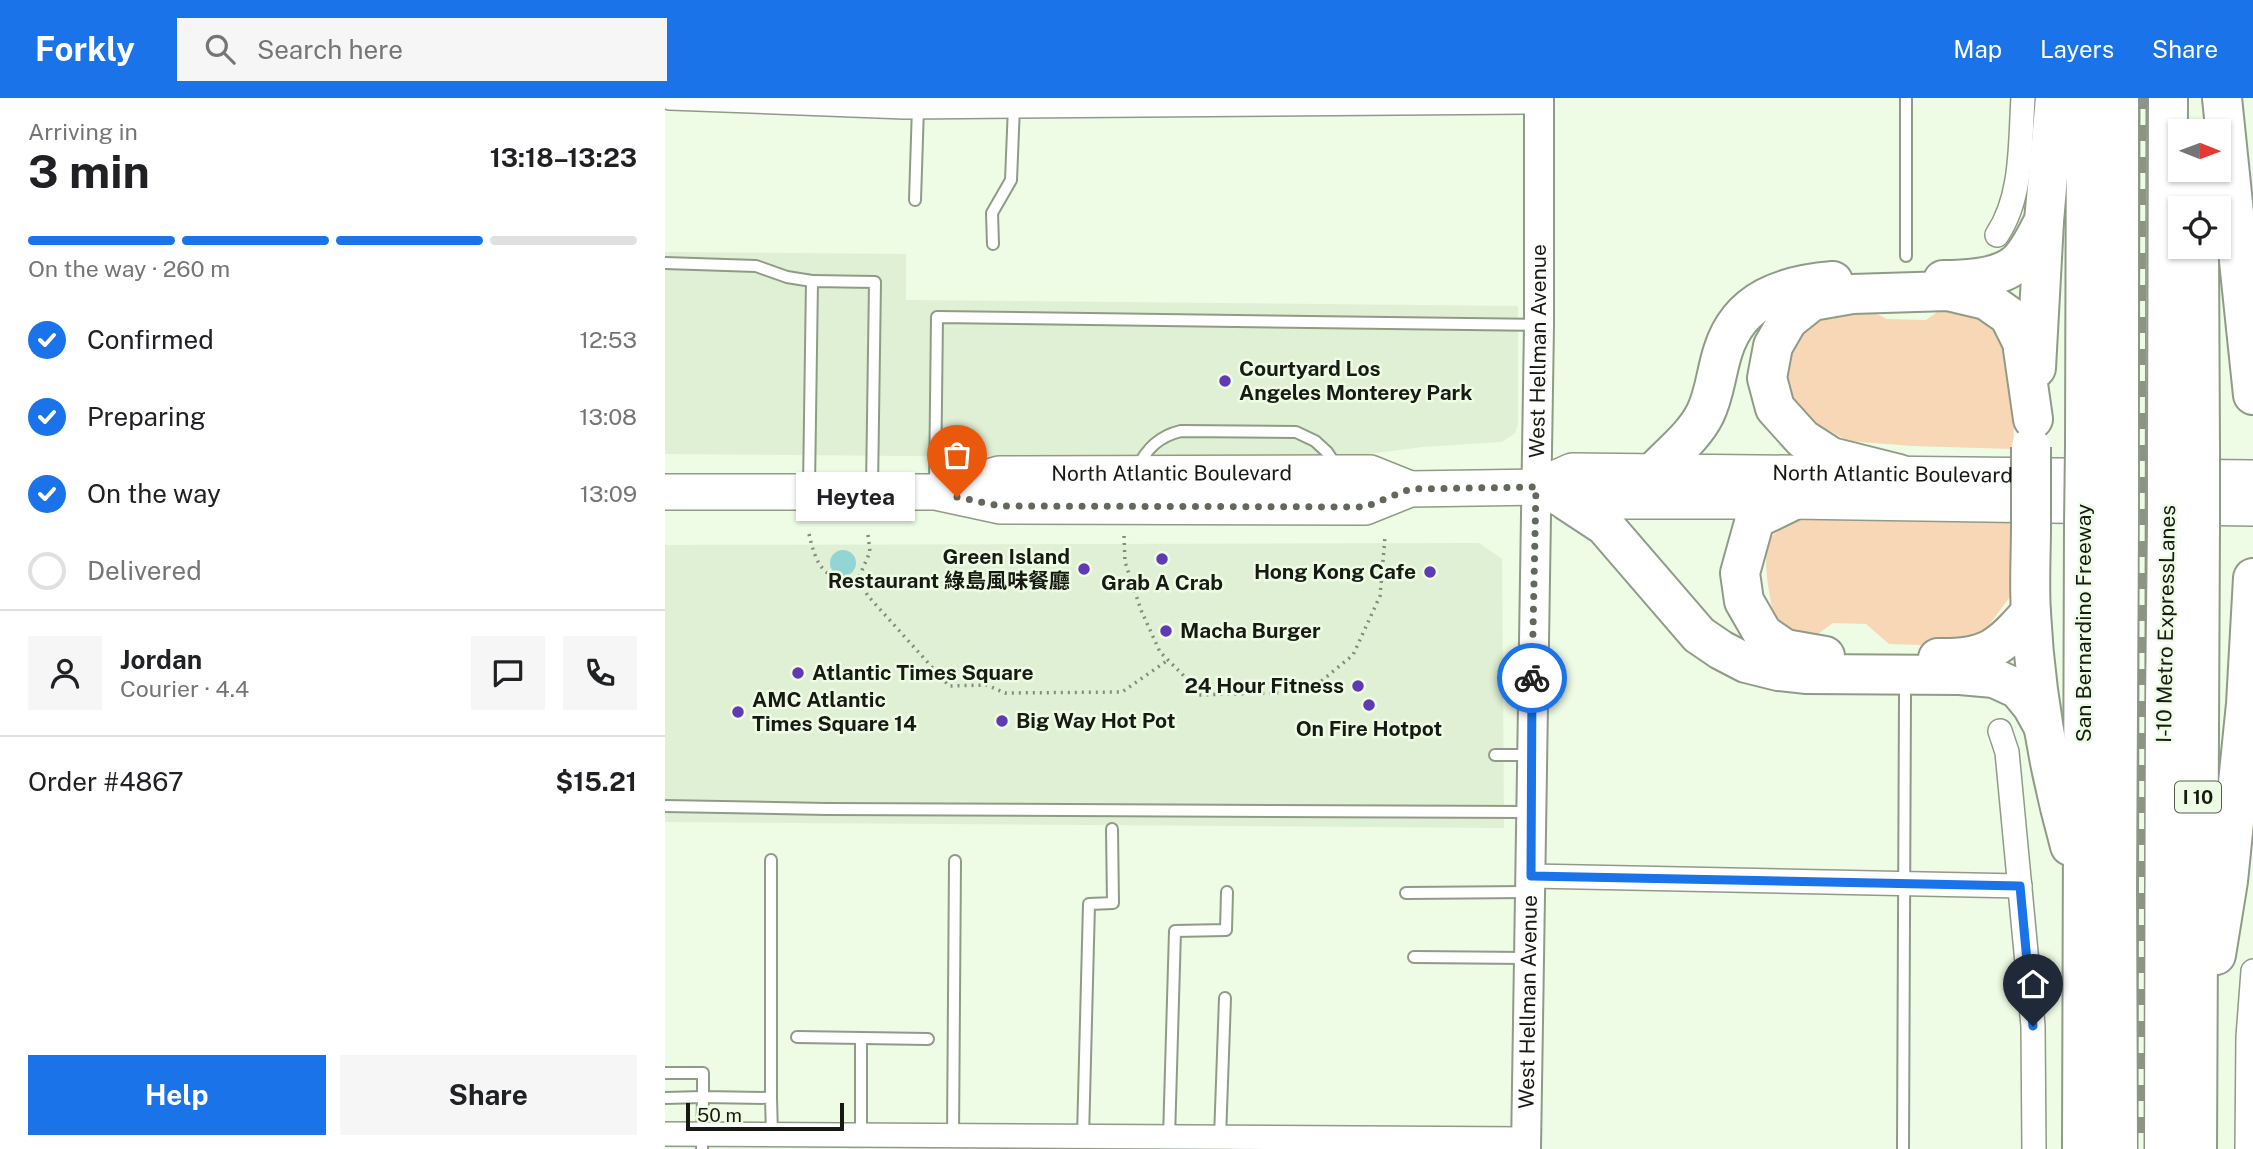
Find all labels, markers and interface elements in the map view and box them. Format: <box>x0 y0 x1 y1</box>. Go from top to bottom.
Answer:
search box <box>177 18 667 81</box>
text: Forkly <box>35 30 135 68</box>
icon: search <box>201 30 239 68</box>
text: Search here <box>257 34 403 65</box>
text: Map <box>1953 35 2002 63</box>
text: Layers <box>2040 35 2114 63</box>
text: Share <box>2152 35 2218 63</box>
text: Arriving in <box>28 118 138 145</box>
north arrow <box>2168 119 2231 182</box>
map controls <box>2168 119 2231 259</box>
text: 13:18–13:23 <box>490 142 637 173</box>
text: 3 min <box>28 144 150 198</box>
button: locate <box>2168 196 2231 259</box>
street label: West Hellman Avenue <box>1524 244 1551 458</box>
text: On the way · 260 m <box>28 255 230 282</box>
icon: check <box>28 321 66 359</box>
text: Confirmed <box>87 324 214 355</box>
text: 12:53 <box>580 326 637 353</box>
place label: Courtyard Los Angeles Monterey Park <box>1239 356 1472 405</box>
marker: Courtyard Los Angeles Monterey Park <box>1217 373 1233 389</box>
icon: check <box>28 398 66 436</box>
text: Preparing <box>87 401 206 432</box>
text: 13:08 <box>579 403 637 430</box>
pin <box>927 425 987 497</box>
icon: bag <box>938 436 976 474</box>
street label: North Atlantic Boulevard <box>1051 460 1292 486</box>
street label: North Atlantic Boulevard <box>1772 460 2013 488</box>
callout: Heytea <box>796 472 915 522</box>
icon: check <box>28 475 66 513</box>
text: On the way <box>87 478 221 509</box>
text: 13:09 <box>580 480 637 507</box>
text: Heytea <box>816 483 895 510</box>
street label: San Bernardino Freeway <box>2071 504 2096 742</box>
street label: I-10 Metro ExpressLanes <box>2151 505 2180 743</box>
place label: Green Island Restaurant 綠島風味餐廳 <box>828 544 1070 593</box>
marker: Grab A Crab <box>1154 551 1170 567</box>
text: Delivered <box>87 555 202 586</box>
place label: Hong Kong Cafe <box>1254 559 1416 584</box>
marker: Green Island Restaurant 綠島風味餐廳 <box>1076 561 1092 577</box>
marker: Hong Kong Cafe <box>1422 564 1438 580</box>
place label: Grab A Crab <box>1101 570 1223 595</box>
place label: Macha Burger <box>1180 618 1321 643</box>
marker: Macha Burger <box>1158 623 1174 639</box>
button: person <box>28 636 102 710</box>
button: chat <box>471 636 545 710</box>
button: phone <box>563 636 637 710</box>
courier <box>1497 643 1567 713</box>
text: Jordan <box>120 644 202 675</box>
icon: bike <box>1513 659 1551 697</box>
place label: Atlantic Times Square <box>812 660 1034 685</box>
marker: Atlantic Times Square <box>790 665 806 681</box>
place label: 24 Hour Fitness <box>1184 673 1344 698</box>
text: Courier · 4.4 <box>120 675 249 702</box>
marker: 24 Hour Fitness <box>1350 678 1366 694</box>
place label: AMC Atlantic Times Square 14 <box>752 687 917 736</box>
marker: On Fire Hotpot <box>1361 697 1377 713</box>
marker: AMC Atlantic Times Square 14 <box>730 704 746 720</box>
place label: Big Way Hot Pot <box>1016 708 1176 733</box>
marker: Big Way Hot Pot <box>994 713 1010 729</box>
place label: On Fire Hotpot <box>1296 716 1442 741</box>
text: Order #4867 <box>28 766 184 797</box>
text: $15.21 <box>555 766 637 797</box>
road number: I 10 <box>2175 782 2221 812</box>
street label: West Hellman Avenue <box>1514 895 1542 1109</box>
pin <box>2003 954 2063 1026</box>
icon: home <box>2014 965 2052 1003</box>
button: Help <box>28 1055 326 1135</box>
button: Share <box>340 1055 637 1135</box>
scale bar <box>686 1100 843 1132</box>
text: 50 m <box>697 1104 742 1126</box>

